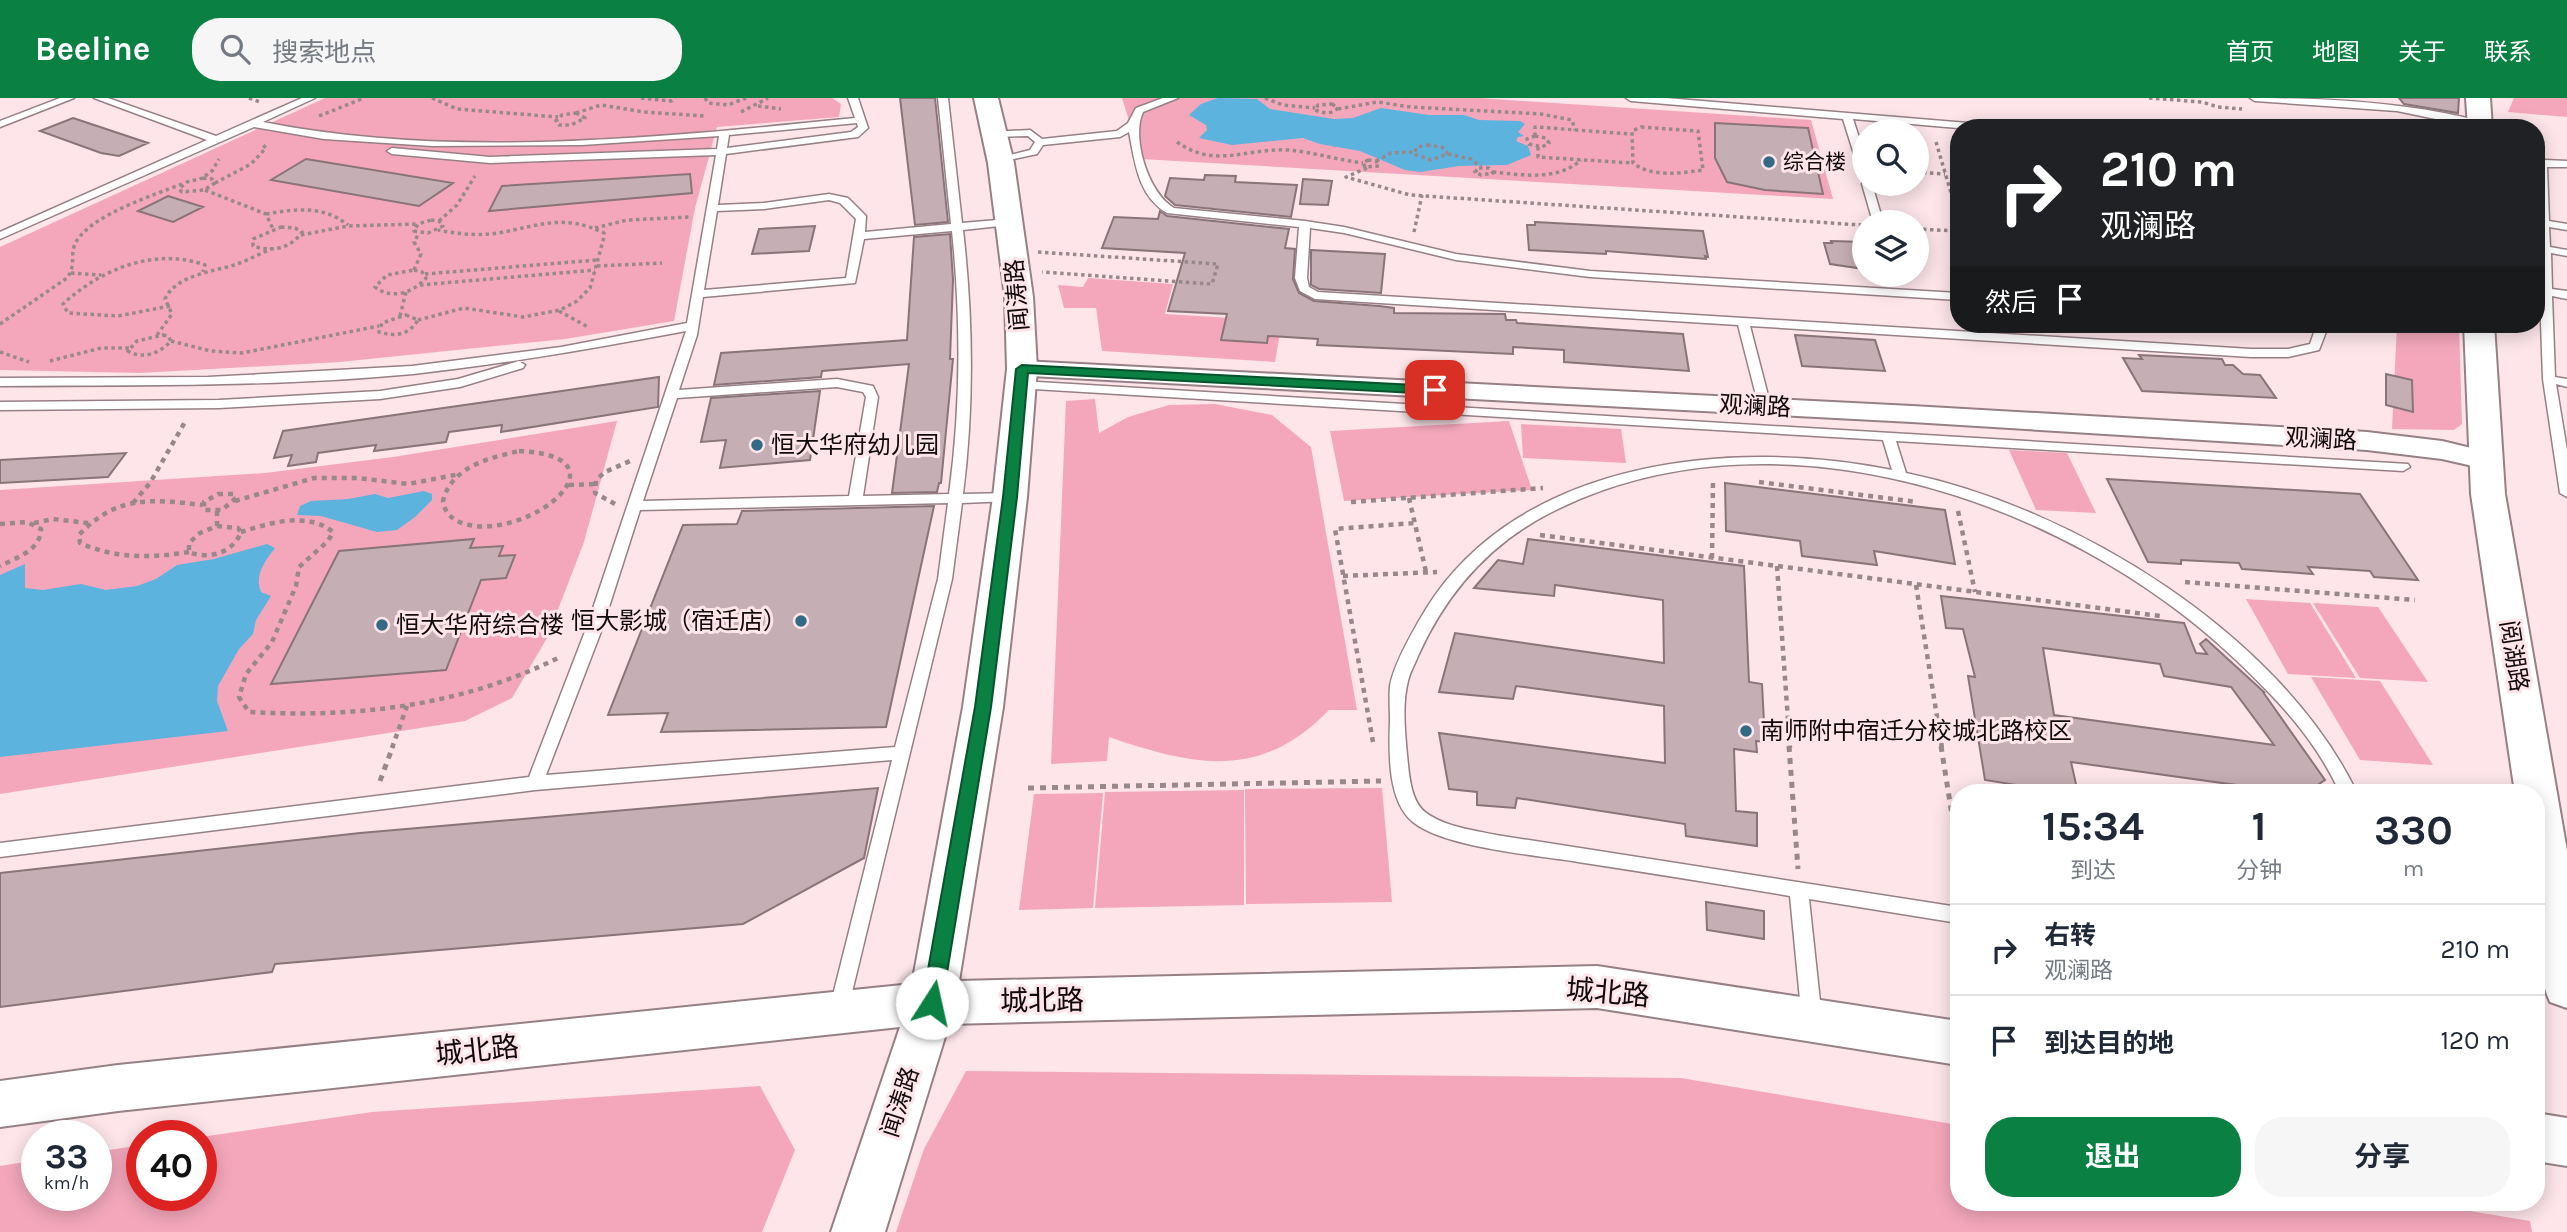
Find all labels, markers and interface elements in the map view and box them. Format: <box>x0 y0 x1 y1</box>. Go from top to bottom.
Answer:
search box <box>192 18 682 81</box>
text: Beeline <box>35 30 150 68</box>
icon: search <box>216 30 254 68</box>
text: 搜索地点 <box>272 37 376 68</box>
text: 首页 <box>2226 38 2274 66</box>
text: 地图 <box>2312 38 2360 66</box>
text: 关于 <box>2398 38 2446 66</box>
text: 联系 <box>2484 38 2532 66</box>
map controls <box>1852 119 1929 287</box>
button: search <box>1852 119 1929 196</box>
text: 210 m <box>2100 141 2237 198</box>
icon: right <box>1985 147 2076 238</box>
place label: 综合楼 <box>1783 150 1846 174</box>
marker: 综合楼 <box>1761 154 1777 170</box>
text: 观澜路 <box>2100 208 2196 245</box>
button: layers <box>1852 210 1929 287</box>
street label: 闻涛路 <box>1000 258 1034 332</box>
icon: arrive <box>2051 280 2089 318</box>
text: 然后 <box>1985 287 2037 318</box>
pin <box>1405 360 1465 420</box>
icon: arrive <box>1416 371 1454 409</box>
street label: 观澜路 <box>1718 390 1792 422</box>
street label: 观澜路 <box>2284 423 2358 455</box>
place label: 恒大华府幼儿园 <box>771 431 939 459</box>
marker: 恒大华府幼儿园 <box>749 437 765 453</box>
place label: 恒大影城（宿迁店） <box>571 607 787 635</box>
place label: 恒大华府综合楼 <box>396 611 564 639</box>
marker: 恒大影城（宿迁店） <box>793 613 809 629</box>
marker: 恒大华府综合楼 <box>374 617 390 633</box>
street label: 阅湖路 <box>2495 618 2533 694</box>
place label: 南师附中宿迁分校城北路校区 <box>1760 717 2072 745</box>
marker: 南师附中宿迁分校城北路校区 <box>1738 723 1754 739</box>
text: 15:34 <box>2042 801 2144 851</box>
text: 1 <box>2252 801 2267 851</box>
text: 330 <box>2374 805 2453 855</box>
text: m <box>2403 855 2424 882</box>
text: 到达 <box>2070 857 2116 884</box>
text: 分钟 <box>2236 857 2282 884</box>
text: 右转 <box>2044 920 2096 951</box>
icon: right <box>1985 931 2023 969</box>
text: 210 m <box>2440 934 2510 965</box>
text: 观澜路 <box>2044 957 2113 984</box>
position arrow <box>895 966 969 1040</box>
street label: 城北路 <box>1565 972 1651 1013</box>
street label: 城北路 <box>1000 983 1084 1018</box>
icon: arrive <box>1985 1022 2023 1060</box>
text: 120 m <box>2440 1025 2510 1056</box>
text: 到达目的地 <box>2044 1028 2174 1059</box>
street label: 城北路 <box>434 1030 521 1071</box>
street label: 闻涛路 <box>876 1063 924 1141</box>
button: 退出 <box>1985 1117 2241 1197</box>
button: 分享 <box>2255 1117 2510 1197</box>
speed limit sign: 40 <box>126 1120 217 1211</box>
text: 33 <box>45 1136 88 1177</box>
text: km/h <box>44 1172 89 1194</box>

